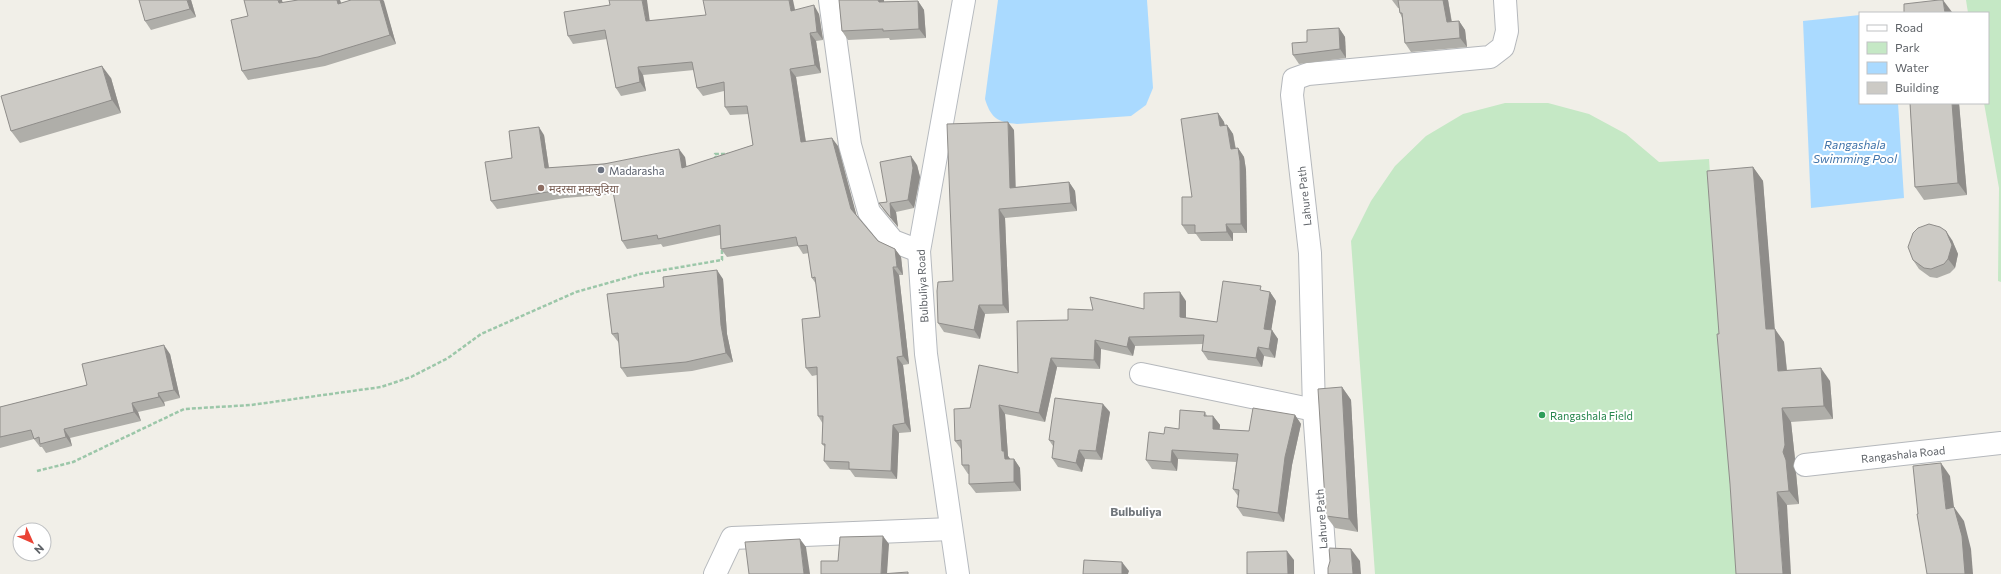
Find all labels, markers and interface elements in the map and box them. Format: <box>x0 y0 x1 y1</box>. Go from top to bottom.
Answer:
legend <box>1859 12 1989 104</box>
text: Road <box>1895 20 1923 34</box>
text: Park <box>1895 40 1921 54</box>
text: Water <box>1895 60 1929 74</box>
text: Building <box>1895 80 1939 94</box>
water label: Rangashala Swimming Pool <box>1813 137 1898 165</box>
place label: Madarasha <box>609 164 664 177</box>
marker: Madarasha <box>596 165 606 175</box>
street label: Lahure Path <box>1294 165 1314 227</box>
place label: मदरसा मकसुदिया <box>549 182 619 196</box>
marker: मदरसा मकसुदिया <box>536 183 546 193</box>
street label: Bulbuliya Road <box>914 249 930 323</box>
place label: Rangashala Field <box>1550 409 1633 422</box>
marker: Rangashala Field <box>1537 410 1547 420</box>
street label: Rangashala Road <box>1860 443 1946 465</box>
street label: Lahure Path <box>1312 489 1330 549</box>
district label: Bulbuliya <box>1110 504 1162 518</box>
north arrow <box>12 522 52 562</box>
text: N <box>32 542 47 557</box>

